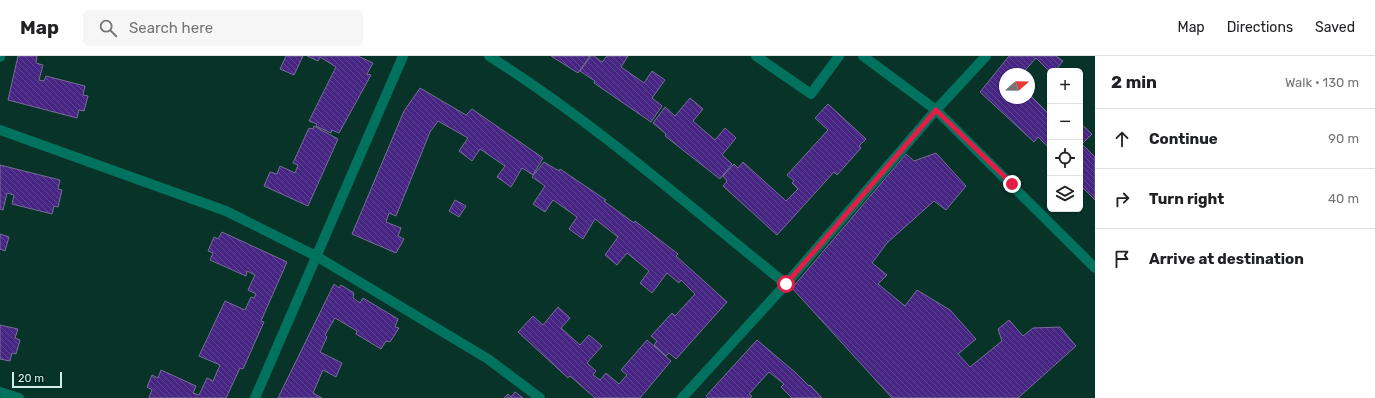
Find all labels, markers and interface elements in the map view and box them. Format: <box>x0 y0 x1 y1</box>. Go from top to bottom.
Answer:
search box <box>83 10 363 46</box>
text: Map <box>20 16 59 39</box>
icon: search <box>97 17 119 39</box>
text: Search here <box>129 19 213 37</box>
text: Map <box>1178 19 1205 36</box>
text: Directions <box>1227 19 1293 36</box>
text: Saved <box>1315 19 1355 36</box>
north arrow <box>999 68 1035 104</box>
map controls <box>1047 68 1083 212</box>
button: + <box>1047 68 1083 104</box>
text: 2 min <box>1111 72 1157 92</box>
text: Walk · 130 m <box>1285 75 1359 90</box>
button: − <box>1047 104 1083 140</box>
icon: ahead <box>1111 128 1133 150</box>
text: Continue <box>1149 130 1218 148</box>
text: 90 m <box>1328 131 1359 146</box>
button: locate <box>1047 140 1083 176</box>
route end <box>1003 175 1021 193</box>
button: layers <box>1047 176 1083 212</box>
icon: right <box>1111 188 1133 210</box>
text: Turn right <box>1149 190 1224 208</box>
text: 40 m <box>1328 191 1359 206</box>
icon: arrive <box>1111 248 1133 270</box>
text: Arrive at destination <box>1149 250 1304 268</box>
route start <box>777 275 795 293</box>
scale bar <box>12 370 62 389</box>
text: 20 m <box>18 372 44 385</box>

